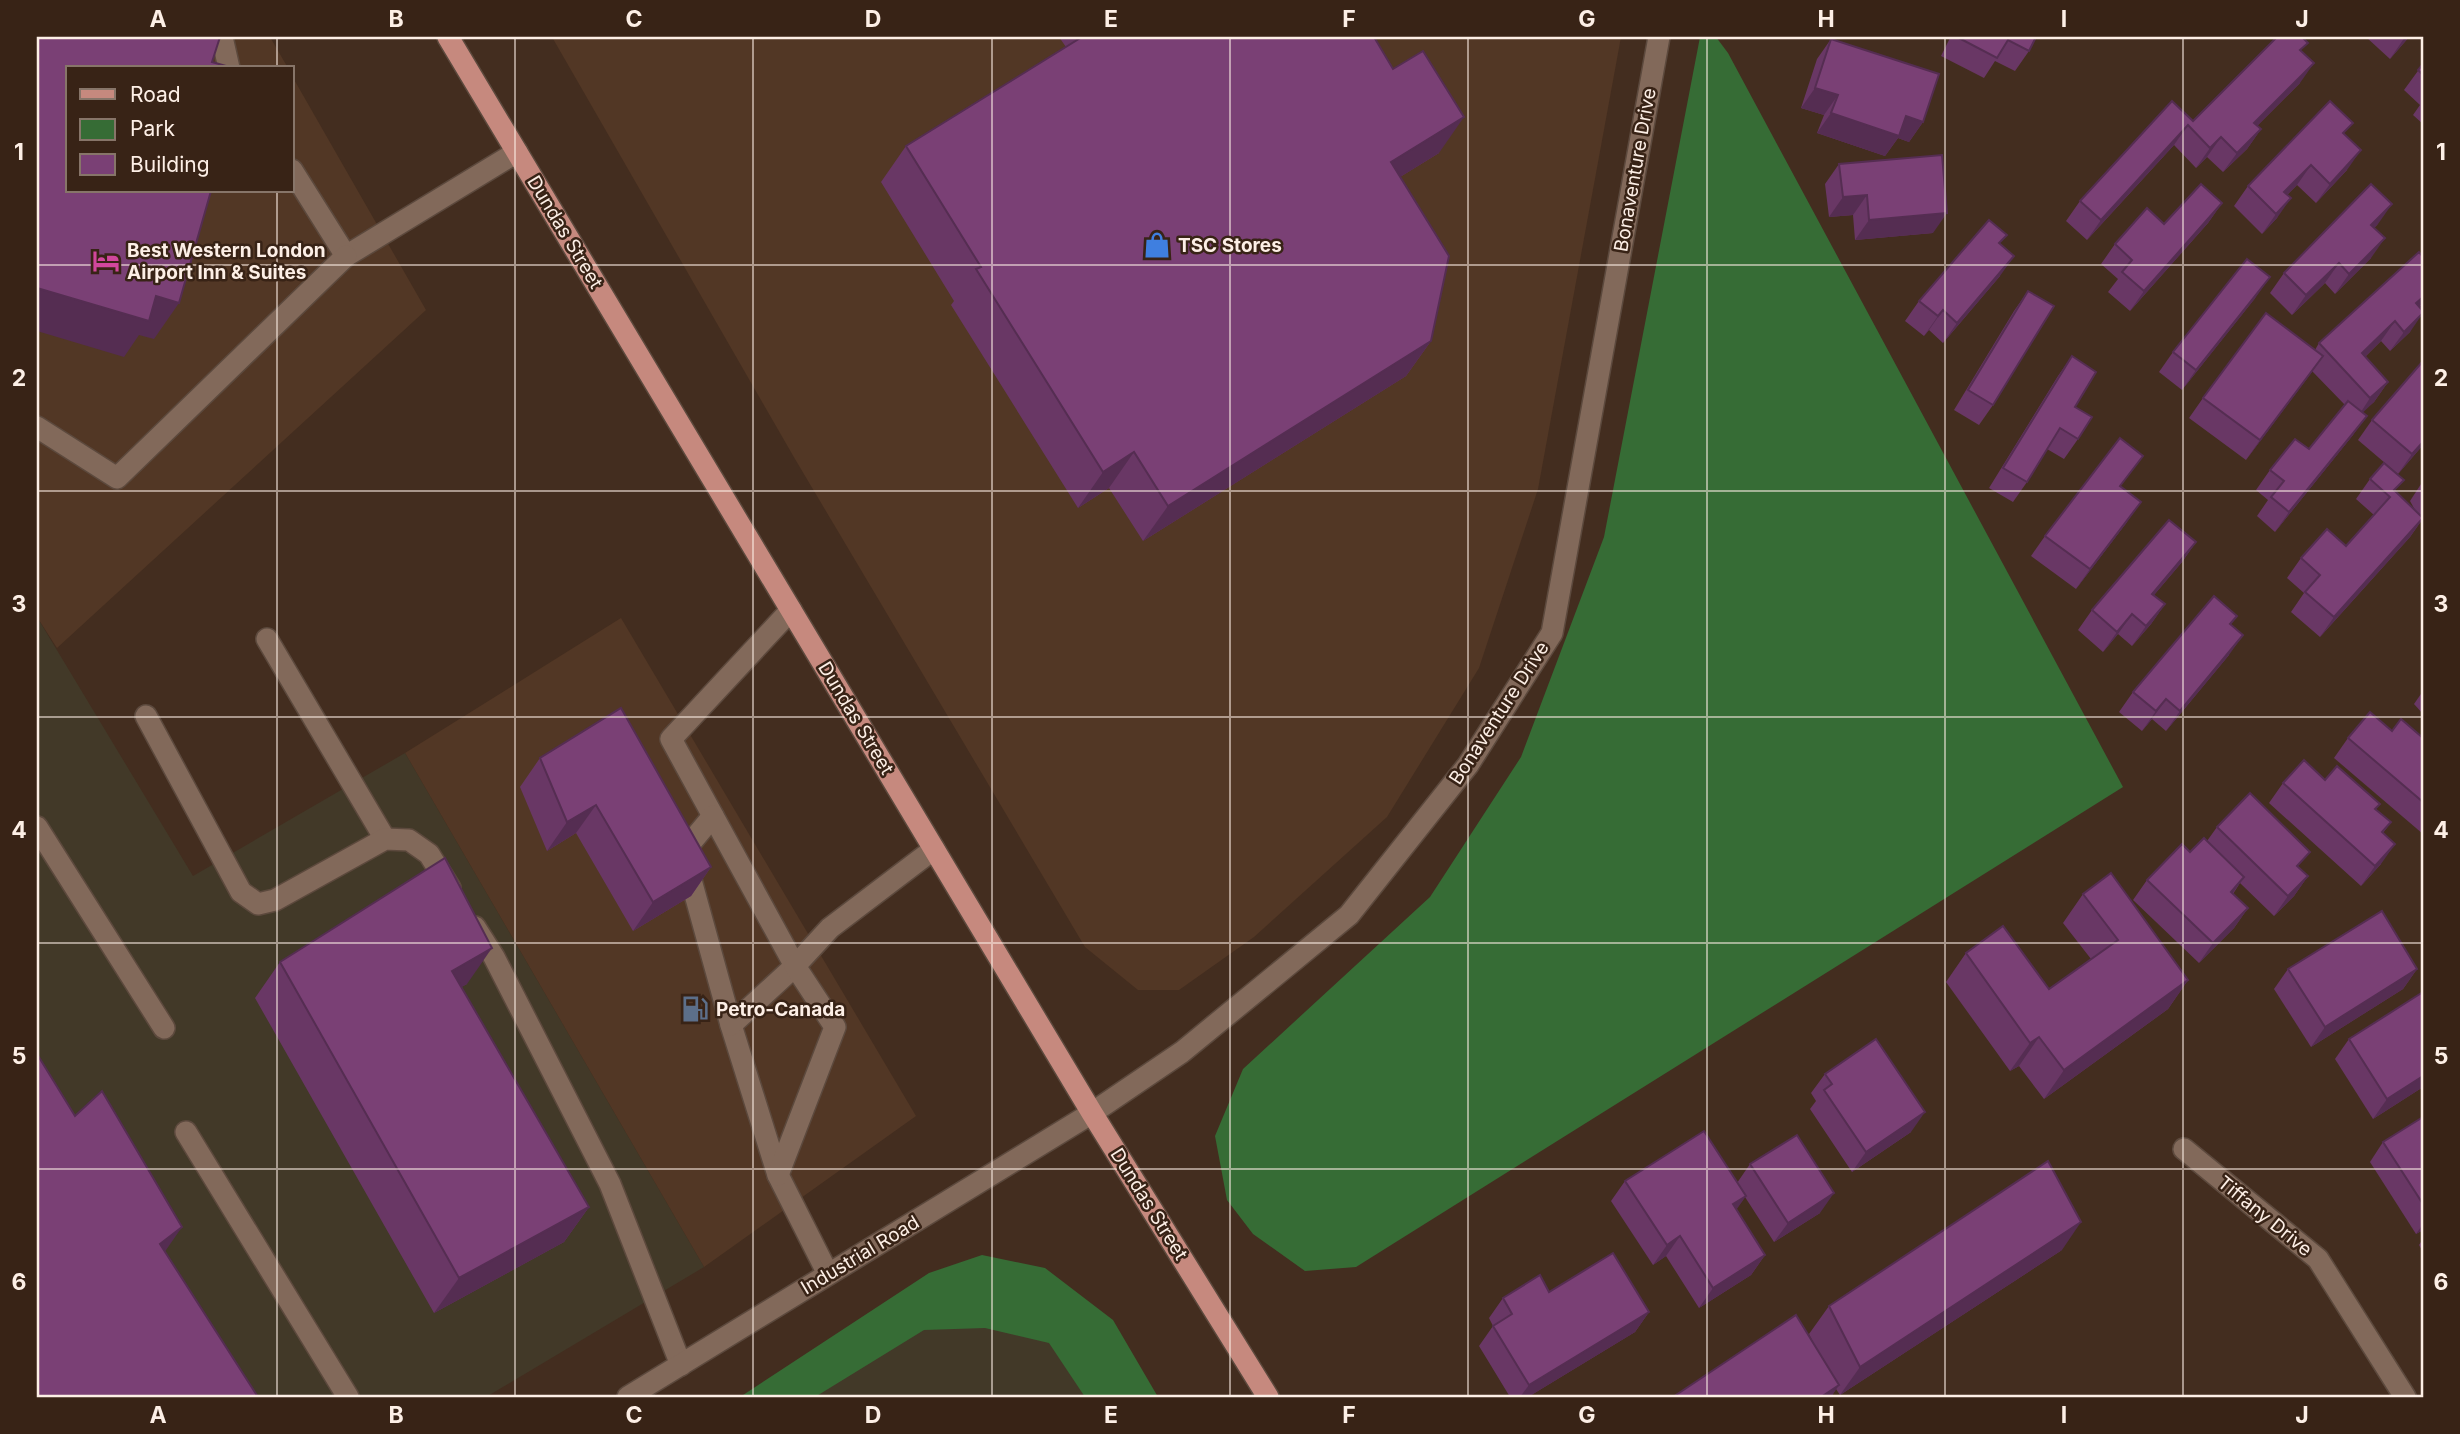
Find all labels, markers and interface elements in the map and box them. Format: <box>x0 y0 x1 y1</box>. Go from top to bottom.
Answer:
text: A <box>149 5 167 33</box>
text: B <box>388 5 404 33</box>
text: C <box>625 5 643 33</box>
text: D <box>865 5 881 33</box>
text: E <box>1104 5 1118 33</box>
text: F <box>1342 5 1356 33</box>
text: G <box>1578 5 1596 33</box>
text: H <box>1817 5 1835 33</box>
text: I <box>2061 5 2067 33</box>
text: J <box>2295 5 2309 33</box>
legend <box>66 66 294 192</box>
text: Road <box>130 82 181 107</box>
street label: Bonaventure Drive <box>1609 86 1661 254</box>
text: Park <box>130 116 175 141</box>
text: 1 <box>14 138 24 166</box>
text: 1 <box>2436 138 2446 166</box>
text: Building <box>130 152 210 177</box>
street label: Dundas Street <box>522 171 608 293</box>
shop icon: TSC Stores <box>1142 230 1172 260</box>
place label: TSC Stores <box>1178 234 1282 257</box>
place label: Best Western London Airport Inn & Suites <box>127 239 326 284</box>
hotel icon: Best Western London Airport Inn & Suites <box>91 246 121 276</box>
text: 2 <box>12 364 26 392</box>
text: 2 <box>2434 364 2448 392</box>
text: 3 <box>12 590 26 618</box>
text: 3 <box>2434 590 2448 618</box>
street label: Bonaventure Drive <box>1444 637 1554 789</box>
street label: Dundas Street <box>813 657 899 779</box>
text: 4 <box>11 816 27 844</box>
text: 4 <box>2433 816 2449 844</box>
fuel station icon: Petro-Canada <box>680 994 710 1024</box>
place label: Petro-Canada <box>716 998 845 1021</box>
text: 5 <box>12 1042 26 1070</box>
text: 5 <box>2434 1042 2448 1070</box>
street label: Dundas Street <box>1105 1144 1193 1264</box>
street label: Tiffany Drive <box>2213 1171 2317 1261</box>
street label: Industrial Road <box>797 1211 923 1299</box>
text: 6 <box>12 1268 26 1296</box>
text: 6 <box>2434 1268 2448 1296</box>
text: A <box>149 1401 167 1429</box>
text: B <box>388 1401 404 1429</box>
text: C <box>625 1401 643 1429</box>
text: D <box>865 1401 881 1429</box>
text: E <box>1104 1401 1118 1429</box>
text: F <box>1342 1401 1356 1429</box>
text: G <box>1578 1401 1596 1429</box>
text: H <box>1817 1401 1835 1429</box>
text: I <box>2061 1401 2067 1429</box>
text: J <box>2295 1401 2309 1429</box>

